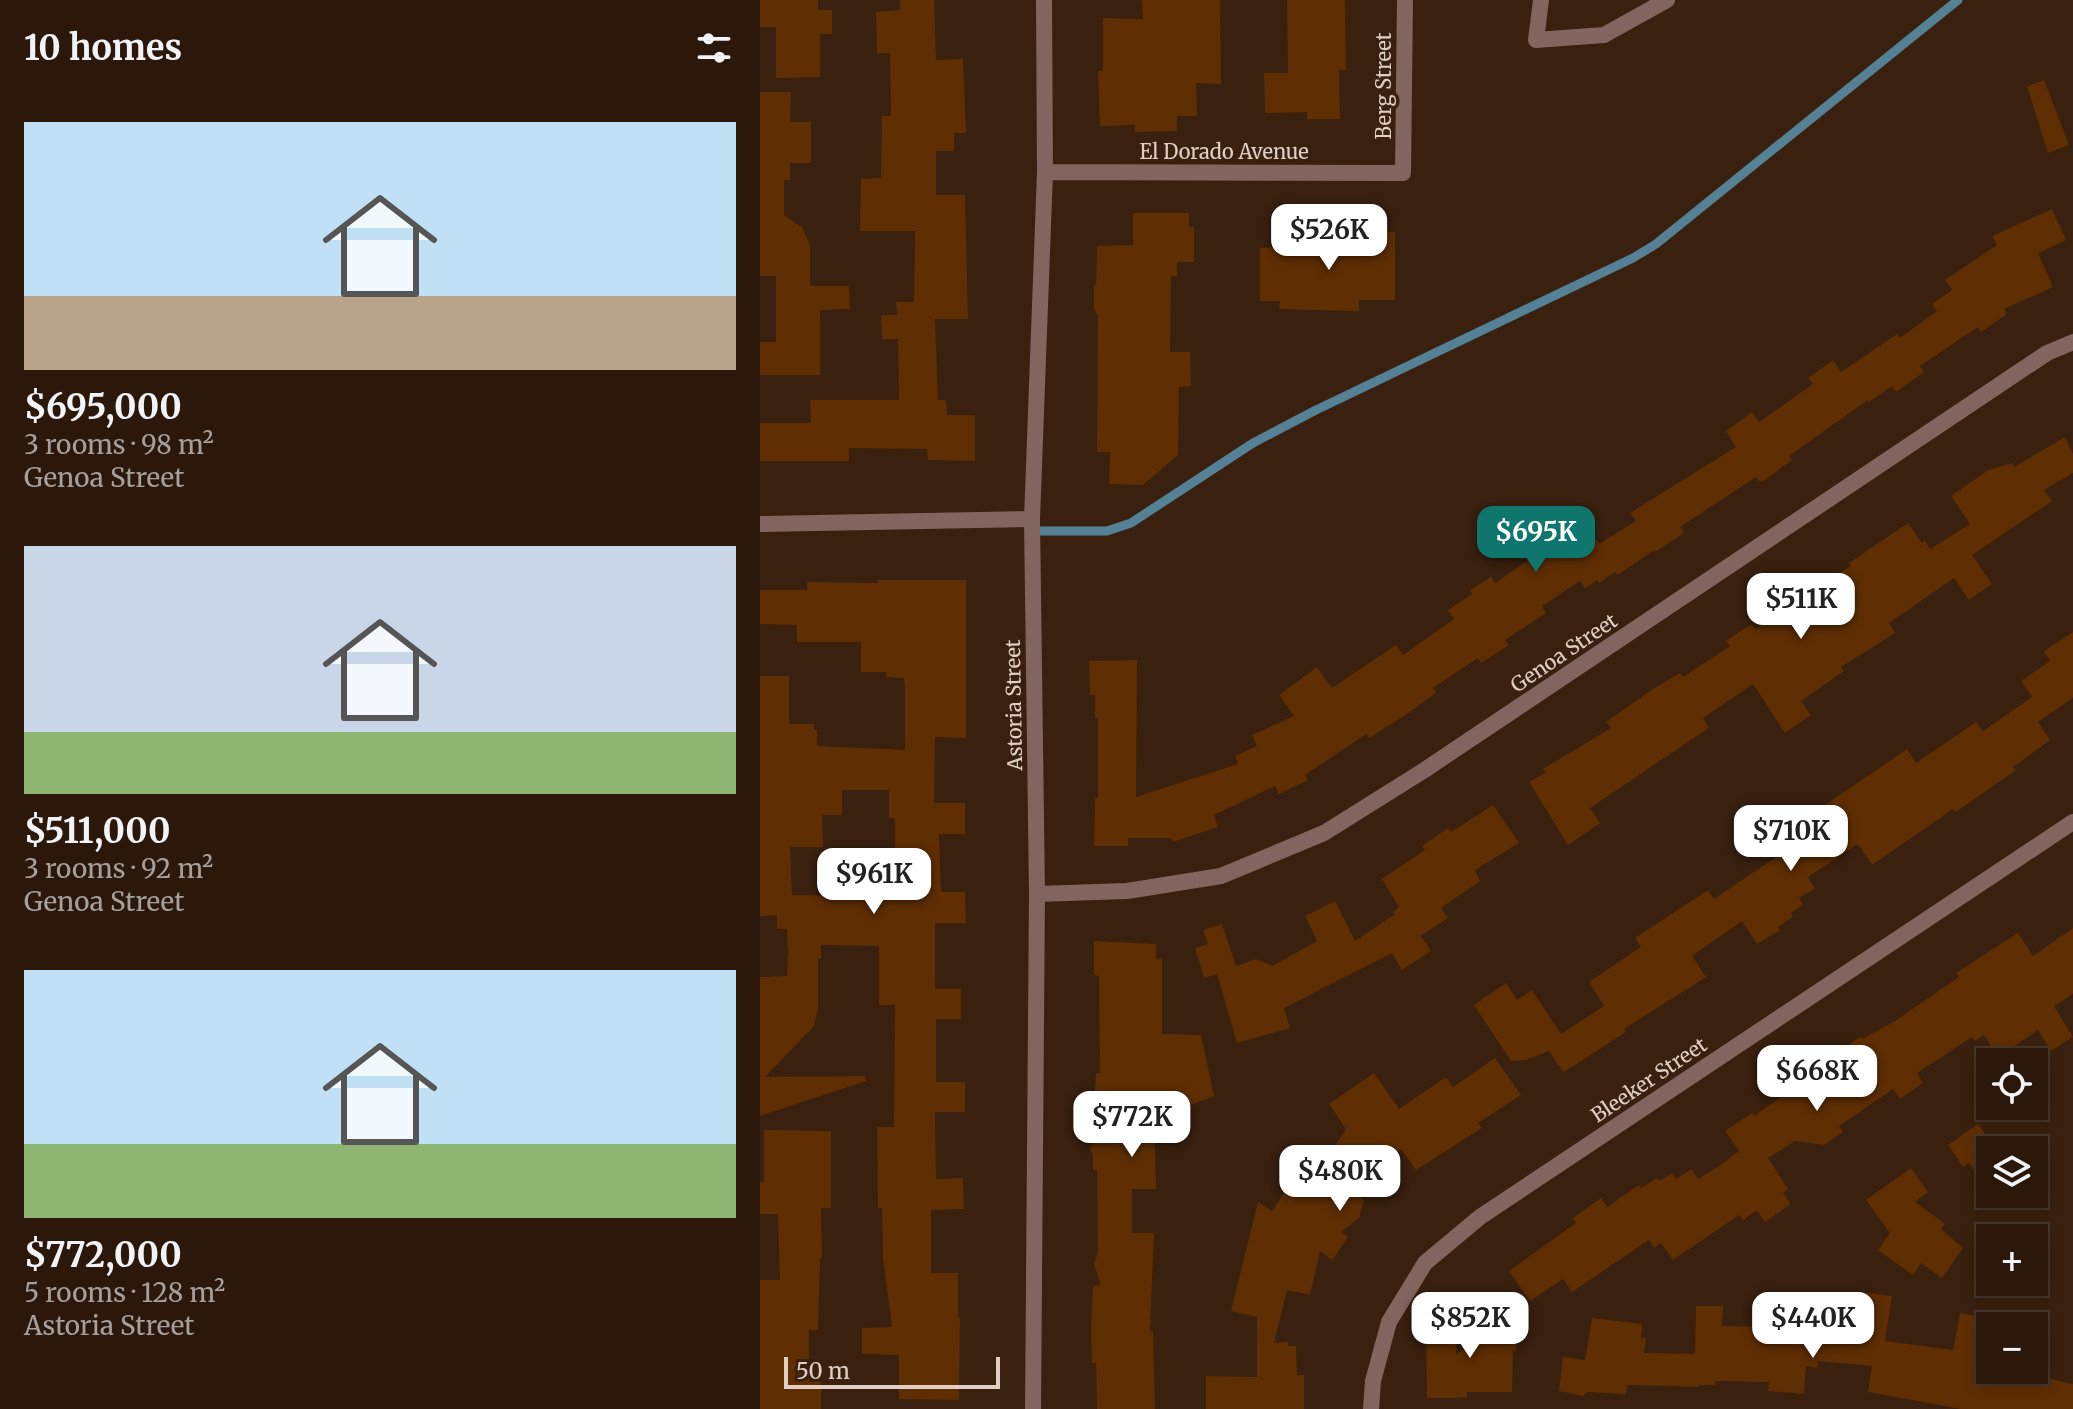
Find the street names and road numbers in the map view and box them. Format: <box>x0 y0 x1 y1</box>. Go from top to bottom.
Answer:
street label: Berg Street <box>1371 32 1396 139</box>
street label: El Dorado Avenue <box>1139 139 1309 164</box>
street label: Genoa Street <box>1506 608 1622 697</box>
street label: Astoria Street <box>1000 639 1027 772</box>
street label: Bleeker Street <box>1586 1032 1711 1127</box>

